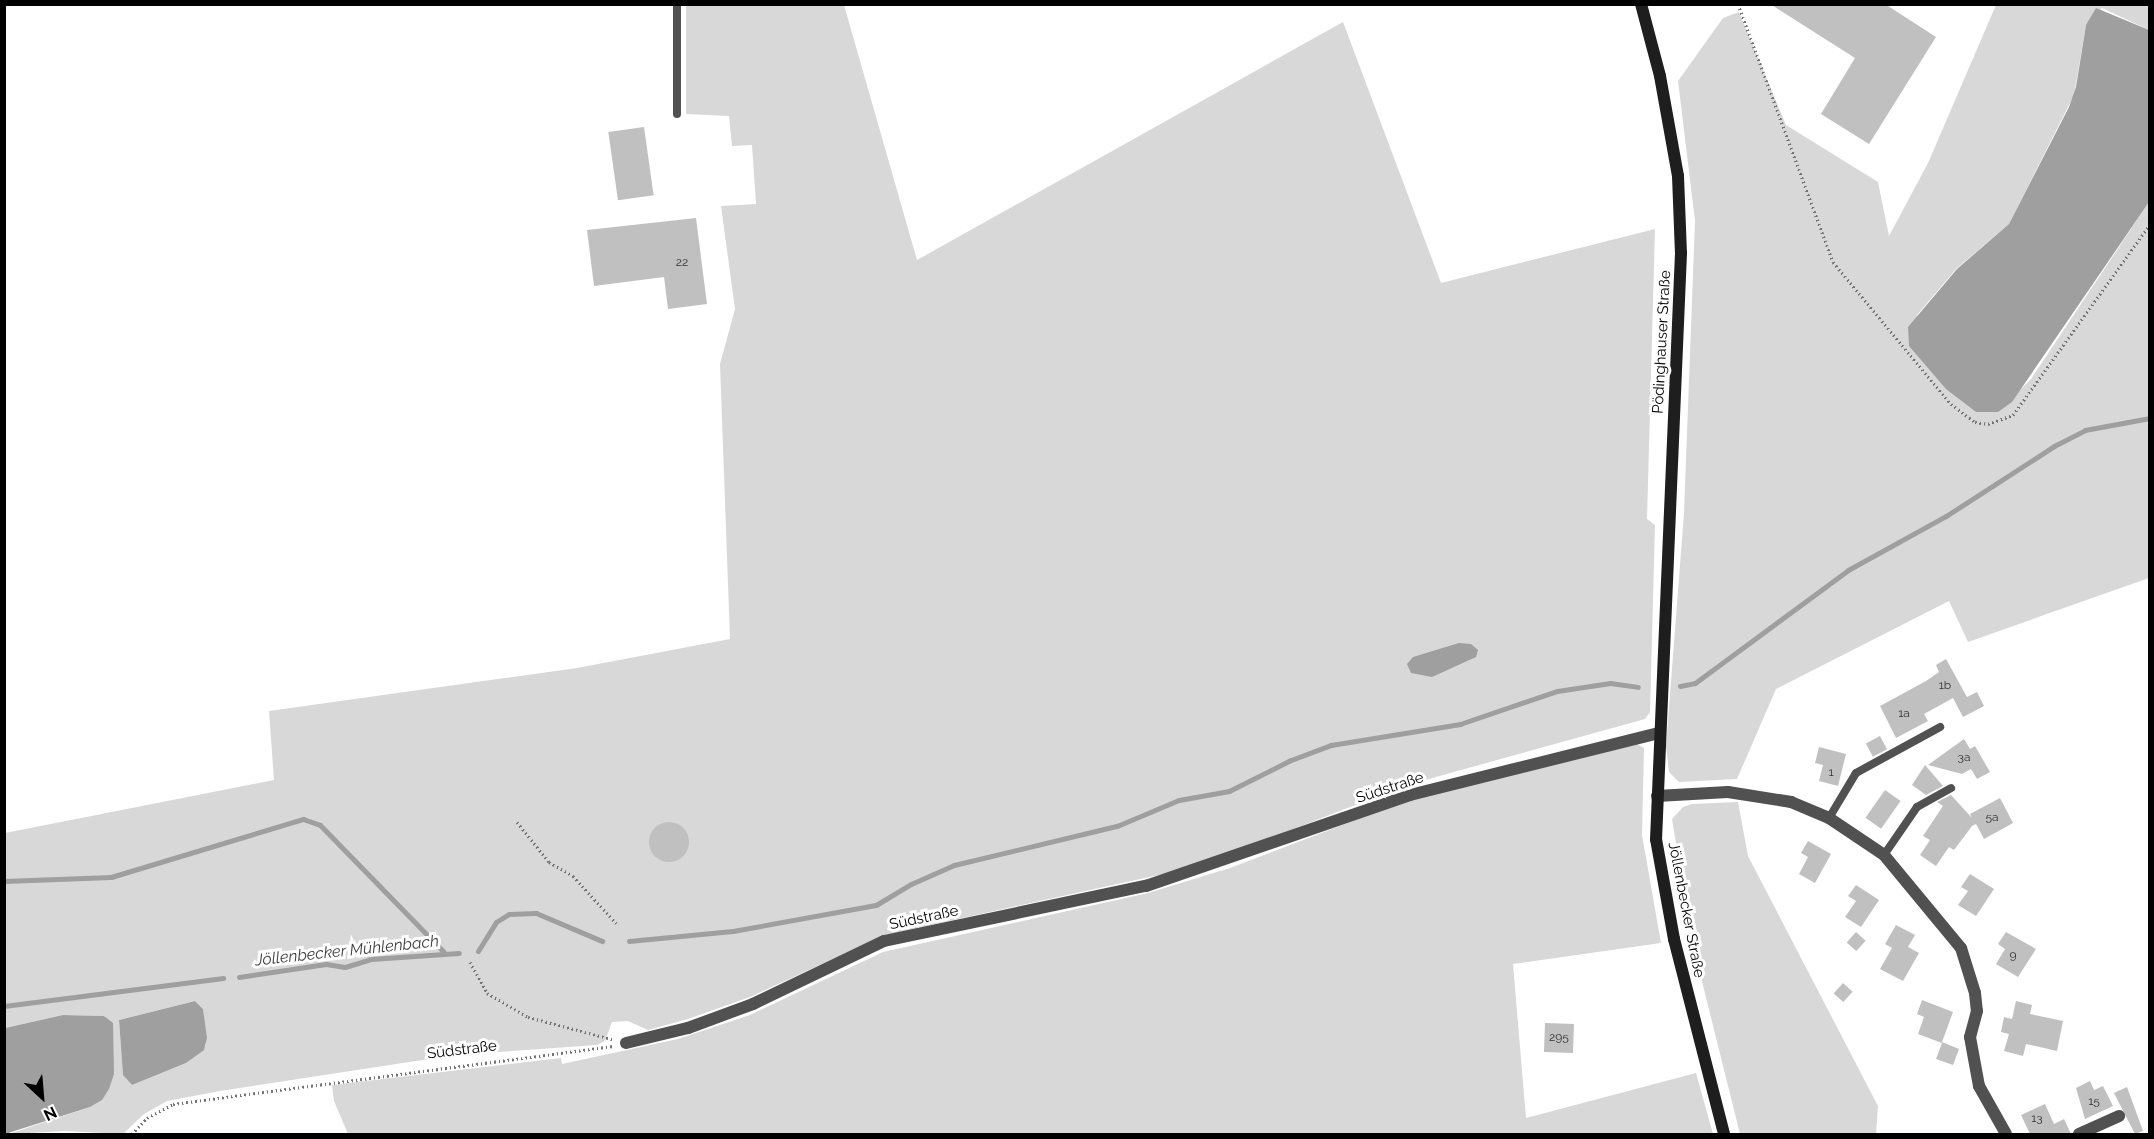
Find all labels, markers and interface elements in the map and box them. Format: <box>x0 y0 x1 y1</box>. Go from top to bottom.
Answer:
house number: 22 <box>676 256 688 270</box>
street label: Pödinghauser Straße <box>1649 270 1675 414</box>
house number: 1b <box>1939 679 1951 693</box>
house number: 1a <box>1898 707 1910 721</box>
house number: 3a <box>1958 751 1970 765</box>
house number: 1 <box>1828 766 1834 780</box>
street label: Südstraße <box>1354 769 1426 807</box>
house number: 5a <box>1985 811 1999 825</box>
street label: Jöllenbecker Straße <box>1664 841 1708 979</box>
street label: Südstraße <box>888 902 960 934</box>
water label: Jöllenbecker Mühlenbach <box>254 932 440 970</box>
house number: 9 <box>2009 949 2017 963</box>
house number: 295 <box>1549 1031 1569 1045</box>
street label: Südstraße <box>426 1037 498 1063</box>
north arrow <box>12 1067 72 1127</box>
house number: 15 <box>2088 1095 2100 1109</box>
text: N <box>40 1102 60 1125</box>
house number: 13 <box>2031 1112 2043 1126</box>

